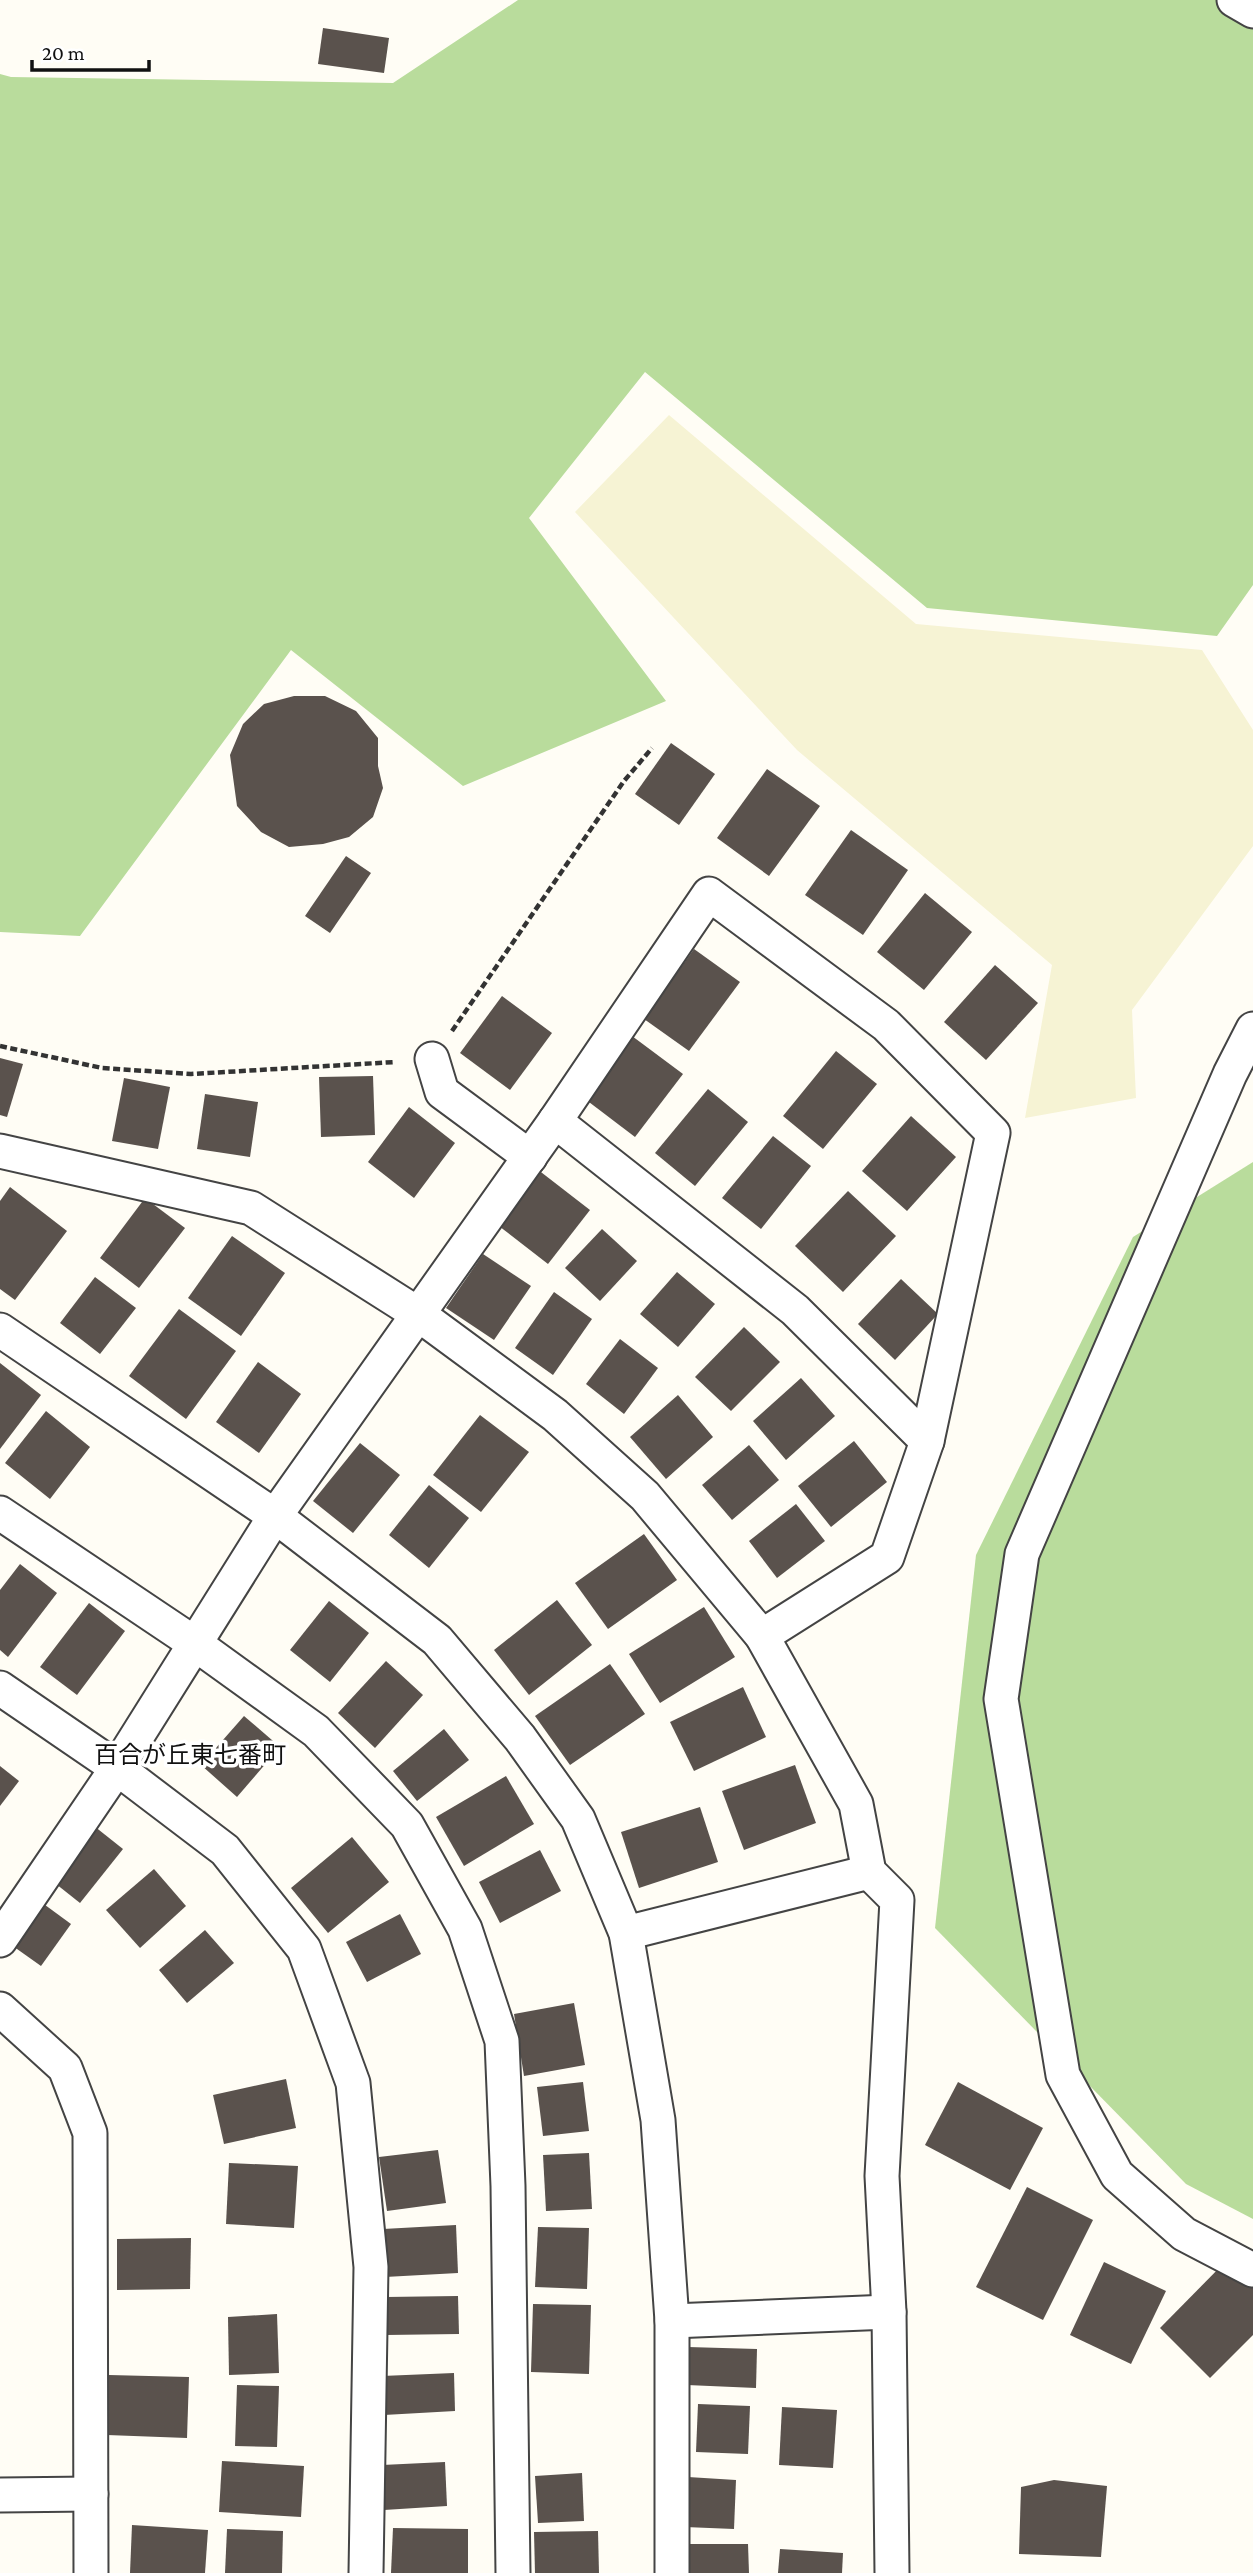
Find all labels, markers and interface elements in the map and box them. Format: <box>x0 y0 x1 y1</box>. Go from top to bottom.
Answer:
scale bar <box>32 28 149 72</box>
text: 20 m <box>42 41 85 65</box>
district label: 百合が丘東七番町 <box>94 1741 286 1768</box>

